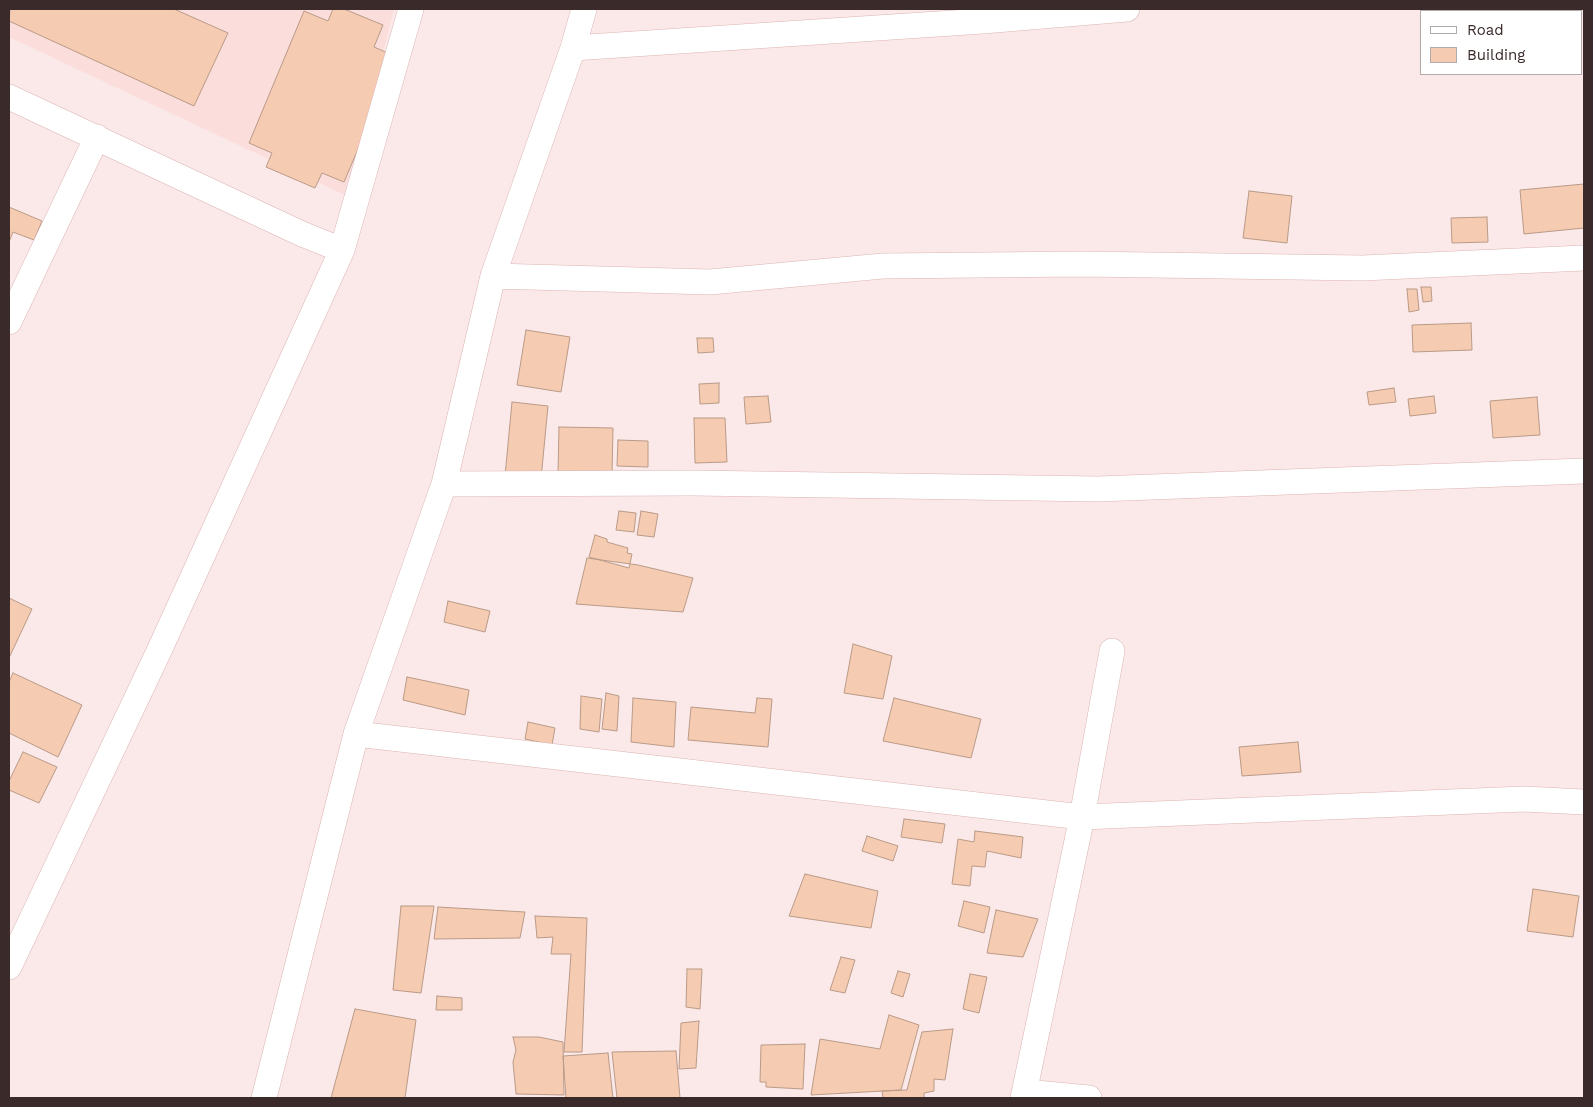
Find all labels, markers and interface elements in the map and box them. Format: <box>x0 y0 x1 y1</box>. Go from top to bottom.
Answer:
legend <box>1420 10 1583 75</box>
text: Road <box>1467 21 1504 39</box>
text: Building <box>1467 46 1525 64</box>

